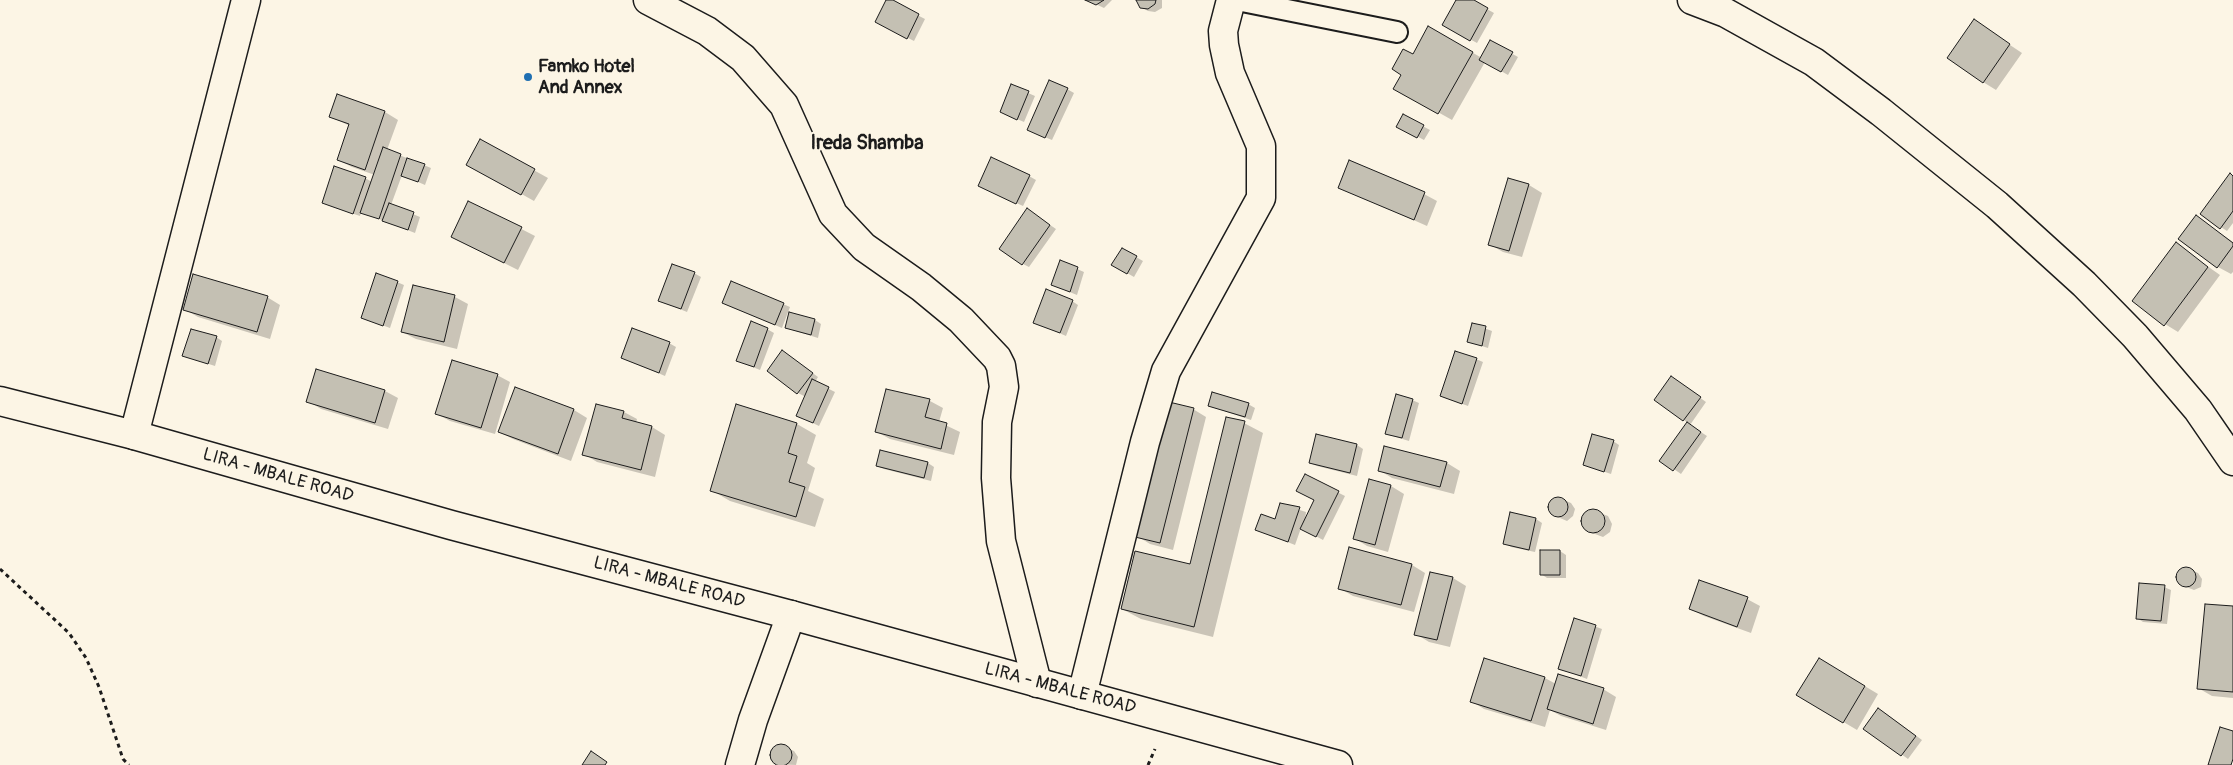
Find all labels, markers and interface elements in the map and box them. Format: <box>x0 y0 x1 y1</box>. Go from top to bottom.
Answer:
place label: Famko Hotel And Annex <box>538 56 635 98</box>
marker: Famko Hotel And Annex <box>522 71 534 83</box>
district label: Ireda Shamba <box>811 132 923 156</box>
street label: LIRA - MBALE ROAD <box>200 444 356 508</box>
street label: LIRA - MBALE ROAD <box>591 552 747 614</box>
street label: LIRA - MBALE ROAD <box>982 658 1138 720</box>

